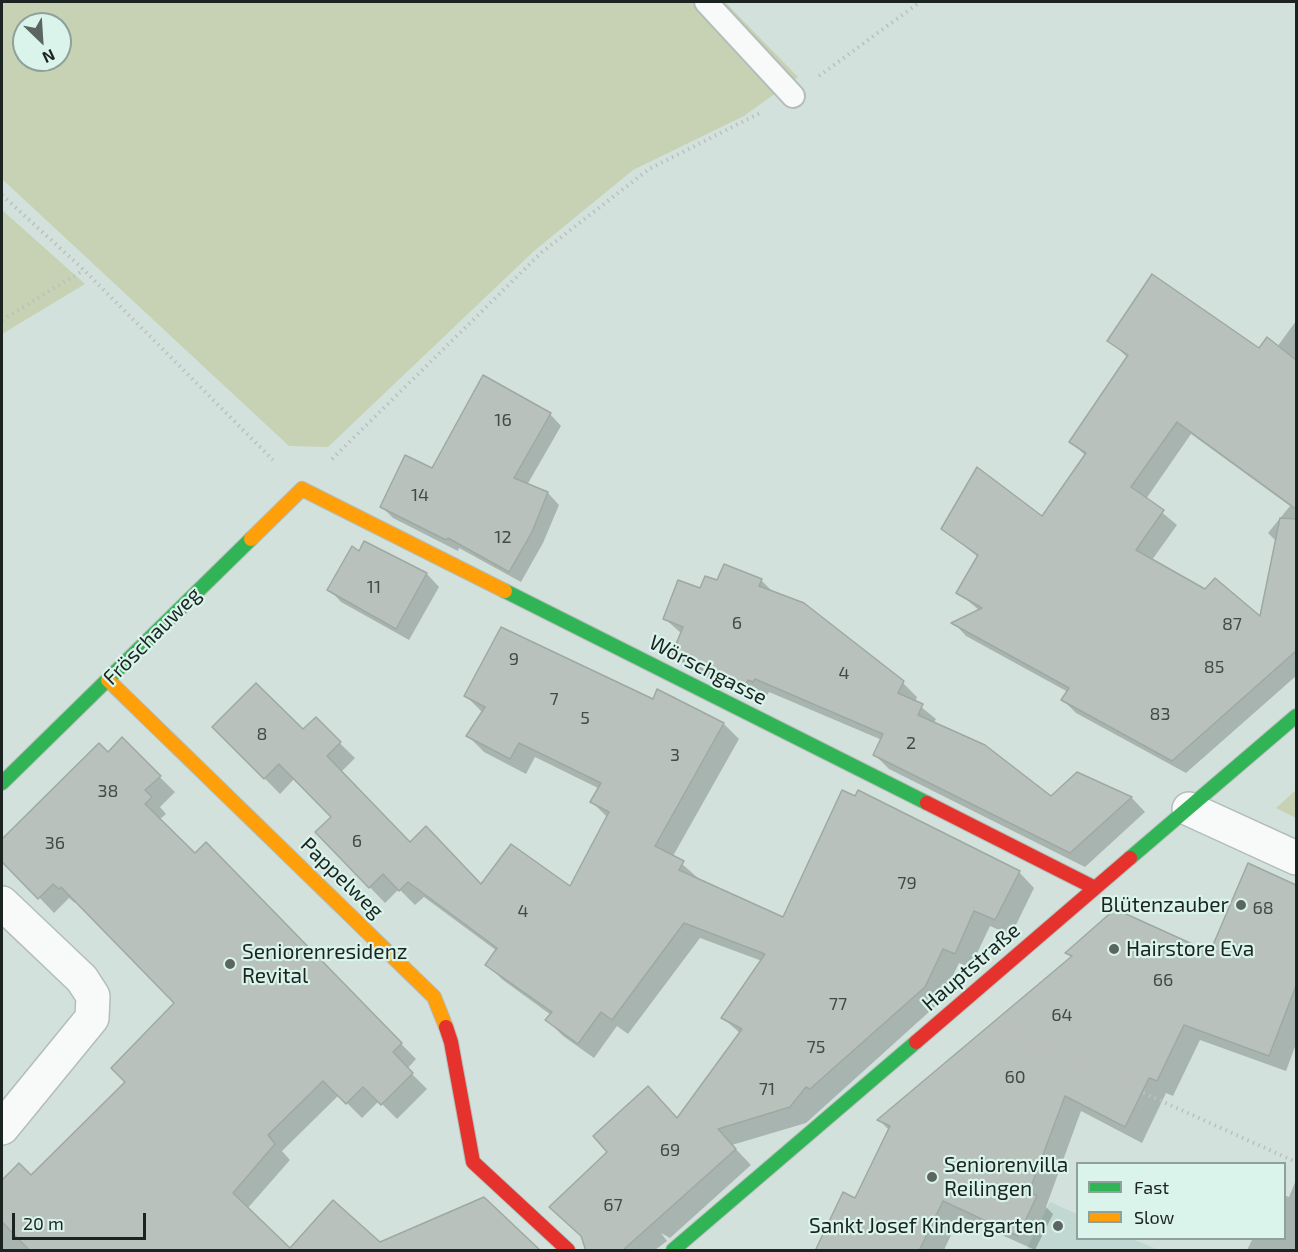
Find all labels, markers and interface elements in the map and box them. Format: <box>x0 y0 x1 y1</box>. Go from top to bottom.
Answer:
north arrow <box>12 12 72 72</box>
text: N <box>40 46 58 68</box>
house number: 16 <box>494 409 512 431</box>
house number: 14 <box>411 484 429 506</box>
house number: 12 <box>494 526 512 548</box>
house number: 11 <box>367 576 381 598</box>
street label: Fröschauweg <box>98 582 206 690</box>
house number: 6 <box>732 612 742 634</box>
house number: 87 <box>1222 613 1242 635</box>
street label: Wörschgasse <box>645 630 771 710</box>
house number: 9 <box>509 648 519 670</box>
house number: 85 <box>1204 656 1224 678</box>
house number: 4 <box>838 662 850 684</box>
house number: 7 <box>549 688 559 710</box>
house number: 83 <box>1150 703 1170 725</box>
house number: 5 <box>580 707 590 729</box>
house number: 8 <box>257 723 267 745</box>
house number: 2 <box>906 732 916 754</box>
house number: 3 <box>670 744 680 766</box>
house number: 38 <box>98 780 118 802</box>
house number: 6 <box>352 830 362 852</box>
house number: 36 <box>45 832 65 854</box>
street label: Pappelweg <box>295 832 389 924</box>
house number: 79 <box>897 872 917 894</box>
place label: Blütenzauber <box>1100 892 1229 918</box>
house number: 68 <box>1252 897 1274 919</box>
marker: Blütenzauber <box>1234 898 1248 912</box>
house number: 4 <box>517 900 529 922</box>
street label: Hauptstraße <box>917 918 1025 1016</box>
place label: Hairstore Eva <box>1126 936 1254 962</box>
place label: Seniorenresidenz Revital <box>242 939 408 989</box>
marker: Hairstore Eva <box>1107 942 1121 956</box>
marker: Seniorenresidenz Revital <box>223 957 237 971</box>
house number: 66 <box>1153 969 1173 991</box>
house number: 77 <box>829 993 847 1015</box>
house number: 64 <box>1051 1004 1073 1026</box>
house number: 75 <box>807 1036 825 1058</box>
house number: 60 <box>1004 1066 1026 1088</box>
house number: 71 <box>759 1078 775 1100</box>
house number: 69 <box>660 1139 680 1161</box>
place label: Seniorenvilla Reilingen <box>944 1152 1068 1202</box>
legend <box>1076 1162 1286 1240</box>
marker: Seniorenvilla Reilingen <box>925 1170 939 1184</box>
text: Fast <box>1134 1176 1169 1198</box>
house number: 67 <box>603 1194 623 1216</box>
scale bar <box>15 1201 148 1239</box>
text: Slow <box>1134 1206 1174 1228</box>
text: 20 m <box>23 1212 64 1234</box>
place label: Sankt Josef Kindergarten <box>809 1213 1046 1239</box>
marker: Sankt Josef Kindergarten <box>1051 1219 1065 1233</box>

